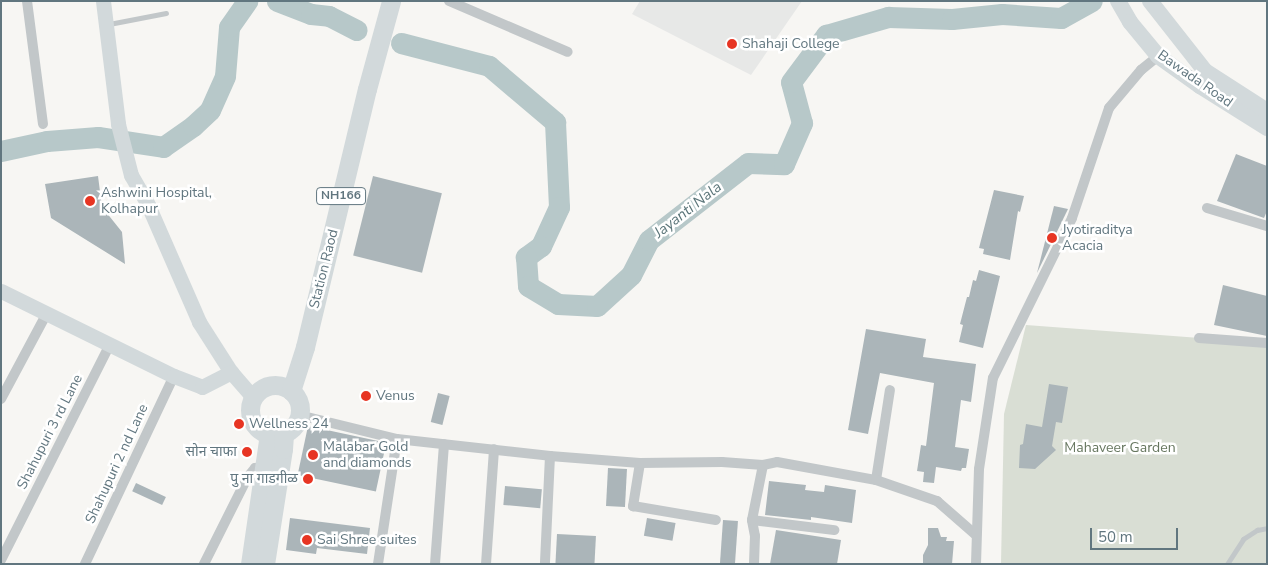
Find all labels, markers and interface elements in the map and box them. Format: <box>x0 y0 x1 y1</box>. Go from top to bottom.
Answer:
place label: Shahaji College <box>742 36 840 52</box>
marker: Shahaji College <box>726 38 738 50</box>
street label: Bawada Road <box>1154 47 1236 111</box>
water label: Jayanti Nala <box>651 178 725 242</box>
place label: Ashwini Hospital, Kolhapur <box>101 185 212 218</box>
road number: NH166 <box>316 187 366 206</box>
marker: Ashwini Hospital, Kolhapur <box>83 194 97 208</box>
place label: Jyotiraditya Acacia <box>1062 222 1133 254</box>
street label: Station Raod <box>306 228 342 310</box>
marker: Jyotiraditya Acacia <box>1046 232 1058 244</box>
street label: Shahupuri 3 rd Lane <box>14 372 86 492</box>
place label: Venus <box>376 388 415 404</box>
marker: Venus <box>360 390 372 402</box>
street label: Shahupuri 2 nd Lane <box>82 402 152 526</box>
place label: Wellness 24 <box>249 416 329 432</box>
marker: Wellness 24 <box>233 418 245 430</box>
place label: Malabar Gold and diamonds <box>323 439 412 472</box>
park label: Mahaveer Garden <box>1064 440 1176 456</box>
place label: सोन चाफा <box>186 444 237 460</box>
marker: सोन चाफा <box>241 446 253 458</box>
marker: Malabar Gold and diamonds <box>307 449 319 461</box>
place label: पु ना गाडगीळ <box>230 471 298 487</box>
marker: पु ना गाडगीळ <box>302 473 314 485</box>
scale bar <box>1093 518 1180 550</box>
text: 50 m <box>1098 527 1133 547</box>
place label: Sai Shree suites <box>317 532 417 548</box>
marker: Sai Shree suites <box>301 534 313 546</box>

